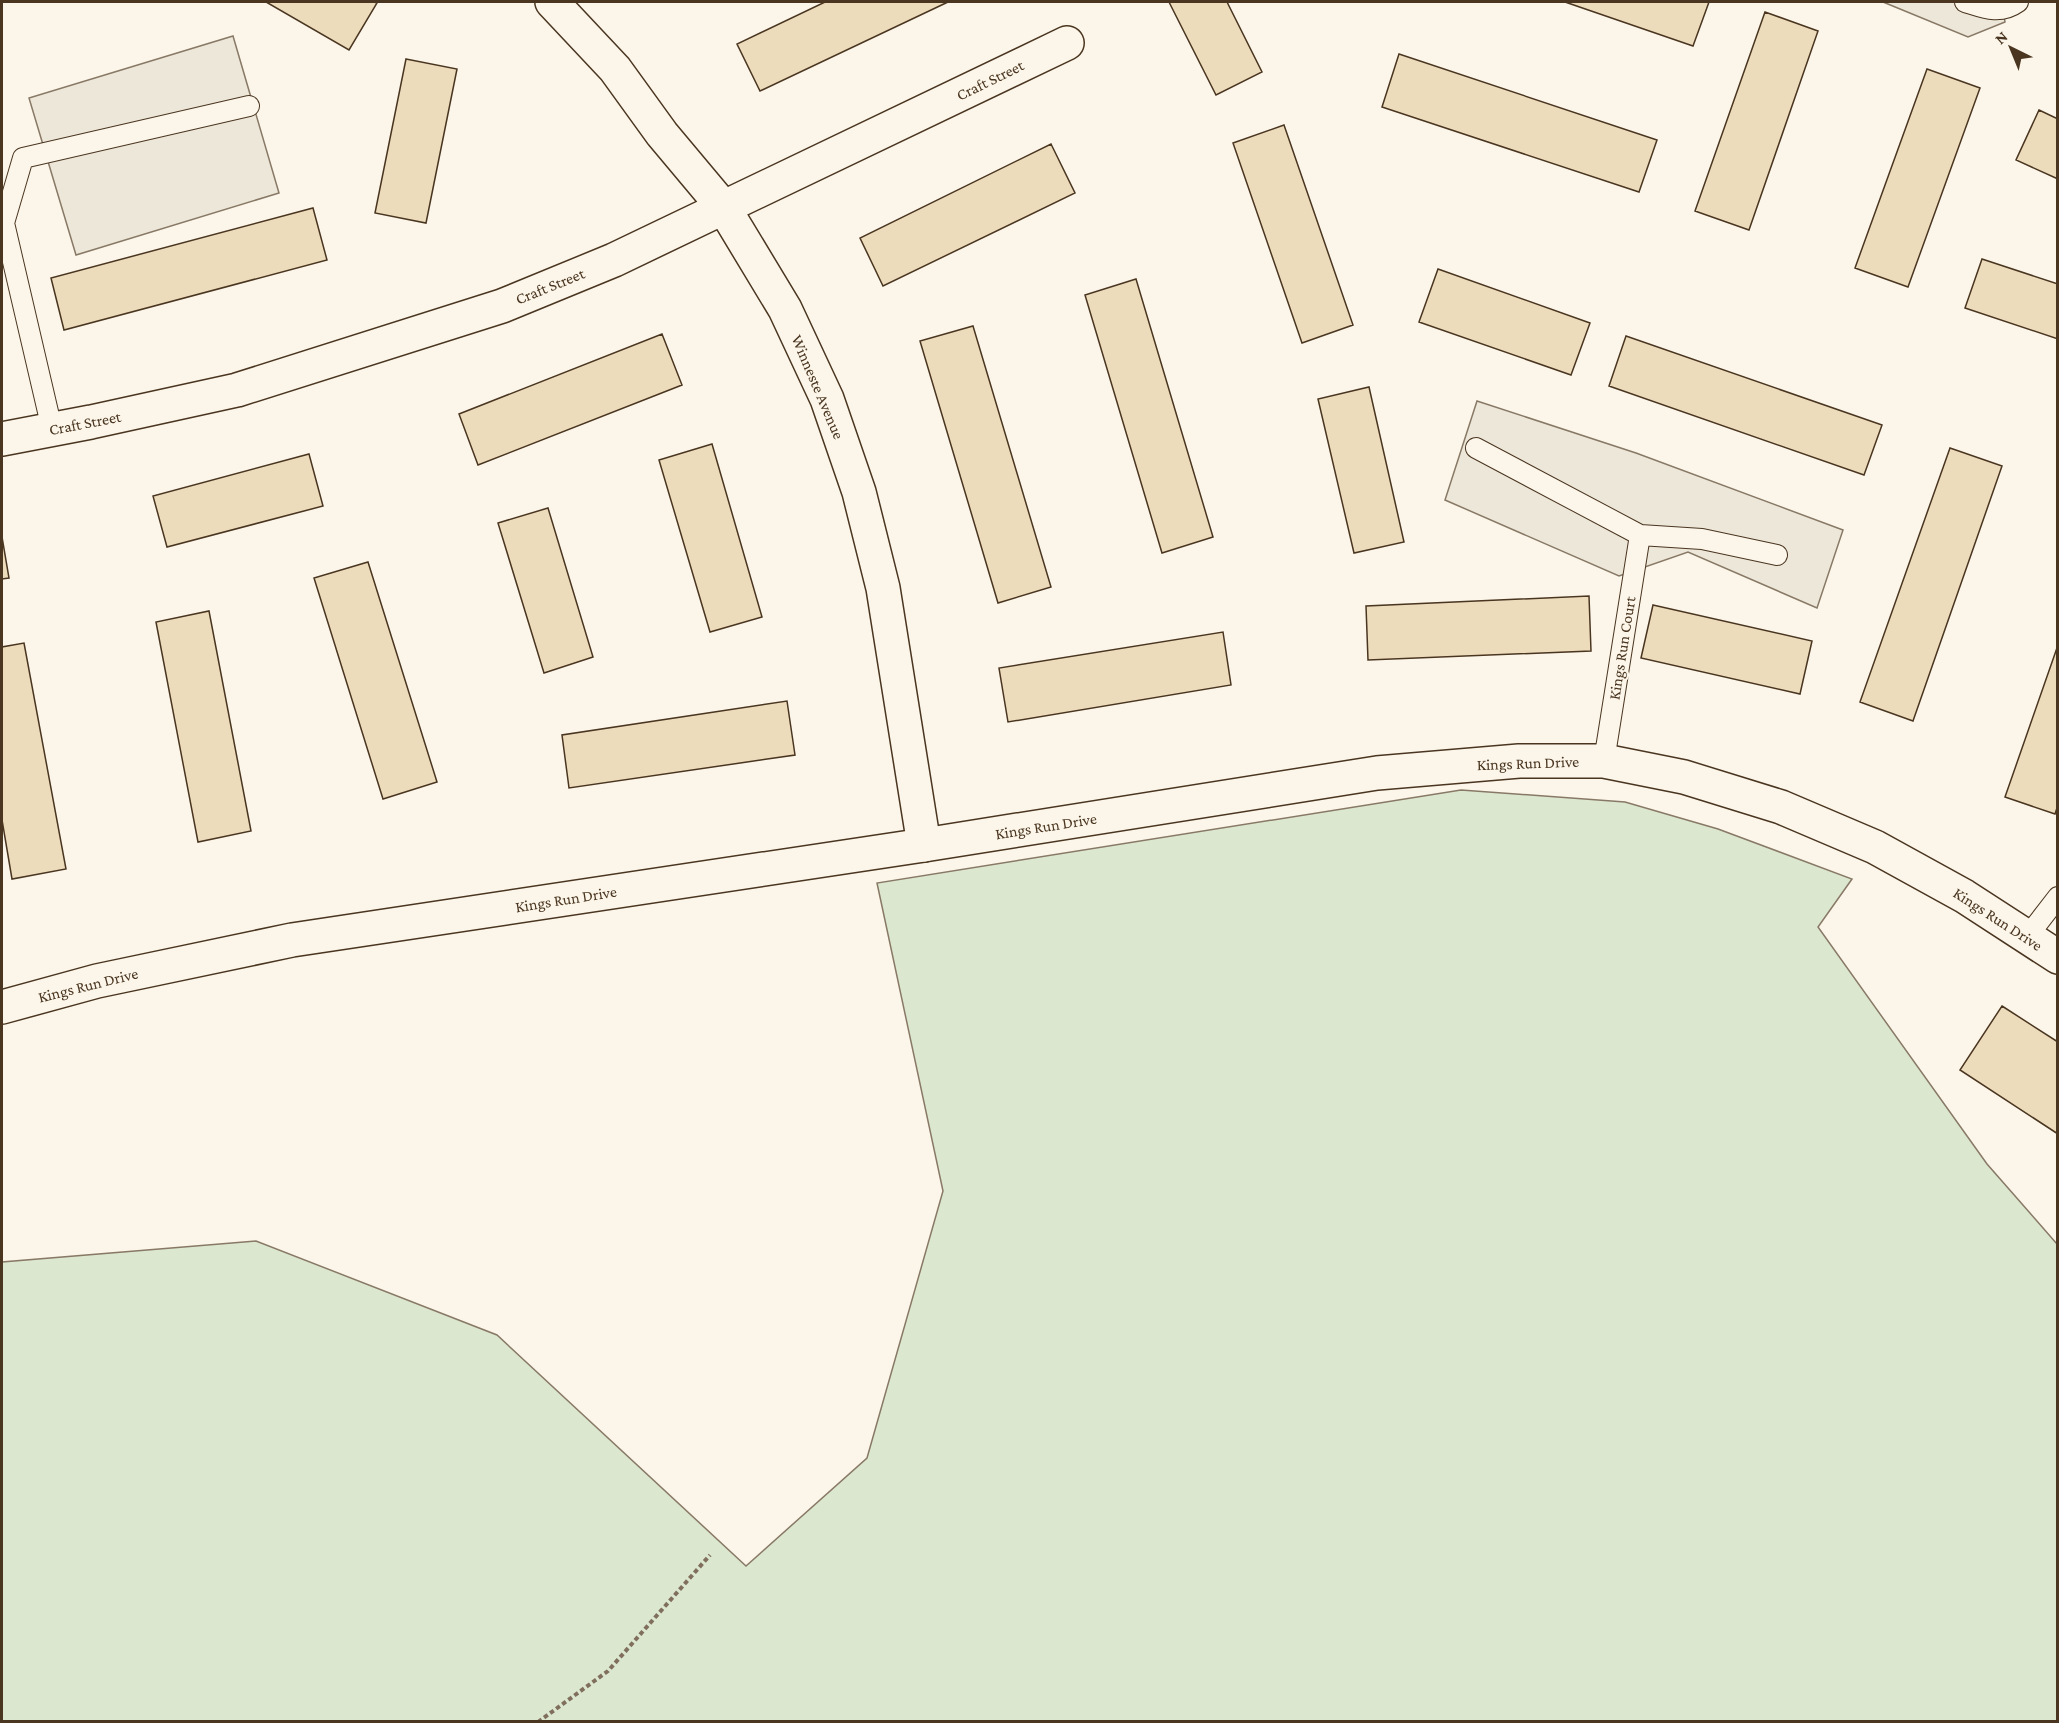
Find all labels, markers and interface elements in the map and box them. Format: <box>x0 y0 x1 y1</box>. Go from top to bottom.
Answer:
north arrow <box>1981 18 2041 78</box>
text: N <box>1991 27 2011 47</box>
street label: Craft Street <box>954 56 1027 104</box>
street label: Craft Street <box>513 264 588 308</box>
street label: Winneste Avenue <box>788 332 848 442</box>
street label: Craft Street <box>48 408 123 438</box>
street label: Kings Run Court <box>1605 594 1640 701</box>
street label: Kings Run Drive <box>1477 753 1580 774</box>
street label: Kings Run Drive <box>994 810 1098 843</box>
street label: Kings Run Drive <box>514 883 618 916</box>
street label: Kings Run Drive <box>1950 884 2046 955</box>
street label: Kings Run Drive <box>36 964 140 1007</box>

